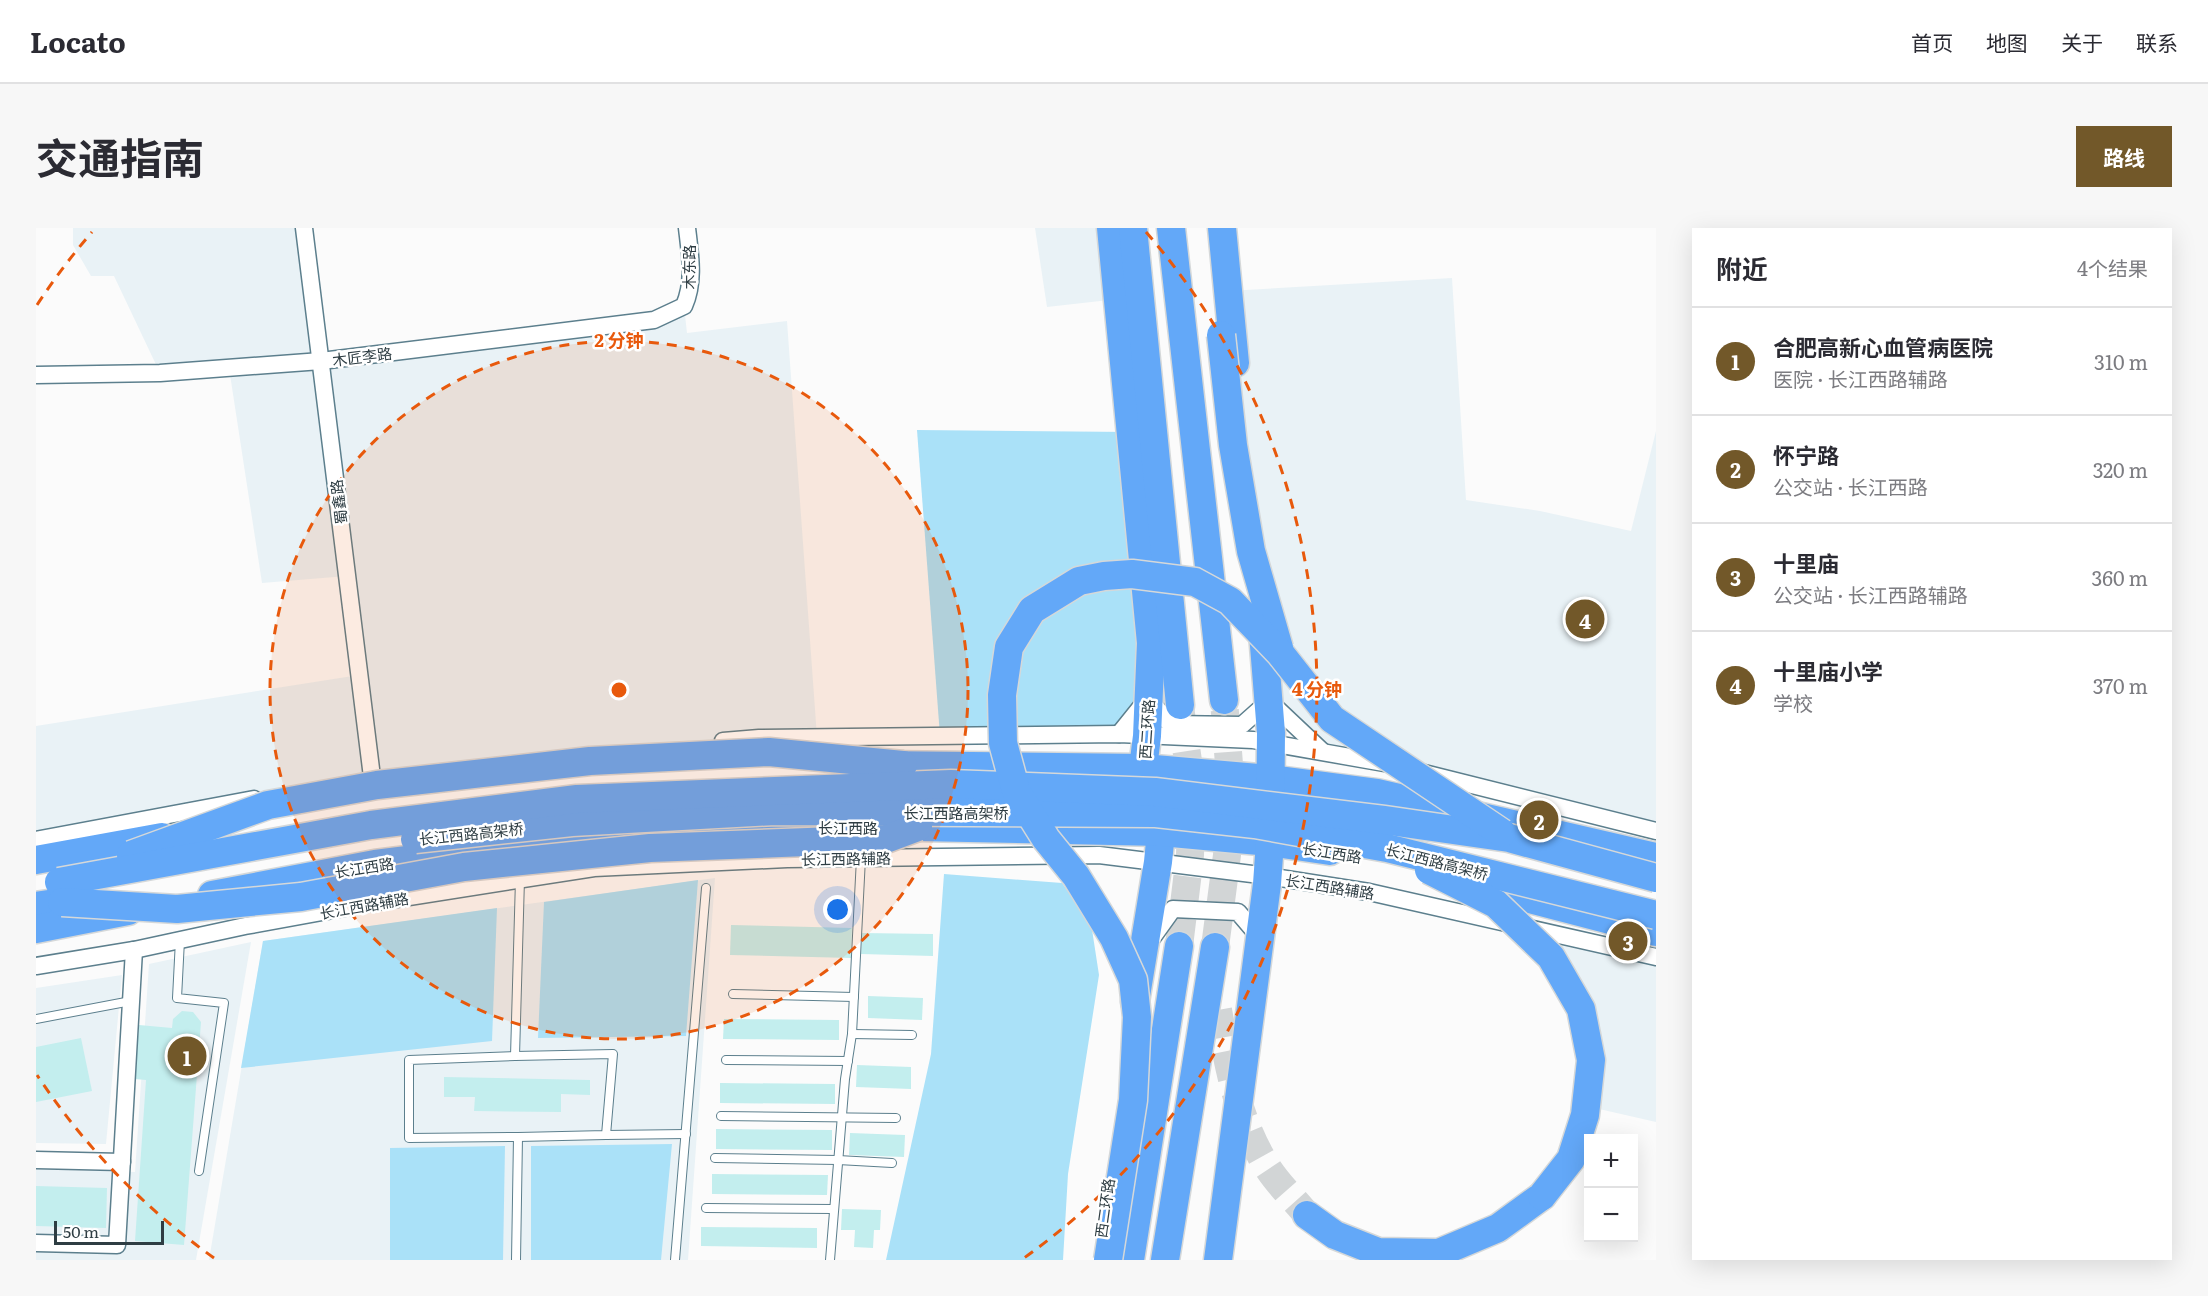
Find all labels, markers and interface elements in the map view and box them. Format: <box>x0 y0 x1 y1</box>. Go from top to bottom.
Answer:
text: Locato <box>30 20 126 62</box>
text: 首页 <box>1911 26 1953 57</box>
text: 地图 <box>1986 26 2028 57</box>
text: 关于 <box>2061 26 2103 57</box>
text: 联系 <box>2136 26 2178 57</box>
text: 交通指南 <box>36 125 204 187</box>
button: 路线 <box>2076 126 2172 187</box>
street label: 木东路 <box>677 244 700 290</box>
text: 附近 <box>1716 248 1768 287</box>
text: 4个结果 <box>2077 252 2148 282</box>
text: 2 分钟 <box>594 326 644 353</box>
text: 合肥高新心血管病医院 <box>1773 330 1993 363</box>
street label: 木匠李路 <box>331 341 393 371</box>
text: 1 <box>1731 346 1740 376</box>
text: 310 m <box>2094 346 2148 376</box>
text: 医院 · 长江西路辅路 <box>1773 363 1948 393</box>
text: 怀宁路 <box>1773 438 1839 471</box>
text: 2 <box>1730 454 1741 484</box>
text: 320 m <box>2093 454 2148 484</box>
text: 公交站 · 长江西路 <box>1773 471 1928 501</box>
street label: 蜀鑫路 <box>324 478 352 526</box>
text: 十里庙 <box>1773 546 1839 579</box>
text: 3 <box>1730 562 1741 592</box>
text: 360 m <box>2091 562 2148 592</box>
text: 公交站 · 长江西路辅路 <box>1773 579 1968 609</box>
pin: 4 <box>1566 596 1604 642</box>
text: 十里庙小学 <box>1773 654 1883 687</box>
text: 4 <box>1729 670 1742 700</box>
text: 370 m <box>2093 670 2148 700</box>
text: 4 分钟 <box>1292 675 1342 702</box>
centre of rings <box>609 680 629 700</box>
text: 学校 <box>1773 687 1813 717</box>
street label: 西二环路 <box>1132 698 1160 760</box>
pin: 2 <box>1520 798 1558 842</box>
street label: 长江西路高架桥 <box>903 801 1009 824</box>
street label: 长江西路高架桥 <box>418 816 524 850</box>
street label: 长江西路 <box>818 816 878 839</box>
street label: 长江西路 <box>1301 836 1363 868</box>
street label: 长江西路高架桥 <box>1383 837 1491 885</box>
street label: 长江西路辅路 <box>801 846 891 870</box>
street label: 长江西路 <box>333 851 395 883</box>
street label: 长江西路辅路 <box>1284 868 1376 904</box>
street label: 长江西路辅路 <box>318 886 410 924</box>
your location <box>823 895 852 924</box>
pin: 3 <box>1608 918 1648 964</box>
pin: 1 <box>168 1034 206 1078</box>
map controls <box>1584 1134 1638 1242</box>
button: + <box>1584 1134 1638 1188</box>
street label: 西二环路 <box>1088 1177 1120 1239</box>
button: − <box>1584 1188 1638 1242</box>
scale bar <box>54 1218 164 1246</box>
text: 50 m <box>63 1219 99 1243</box>

